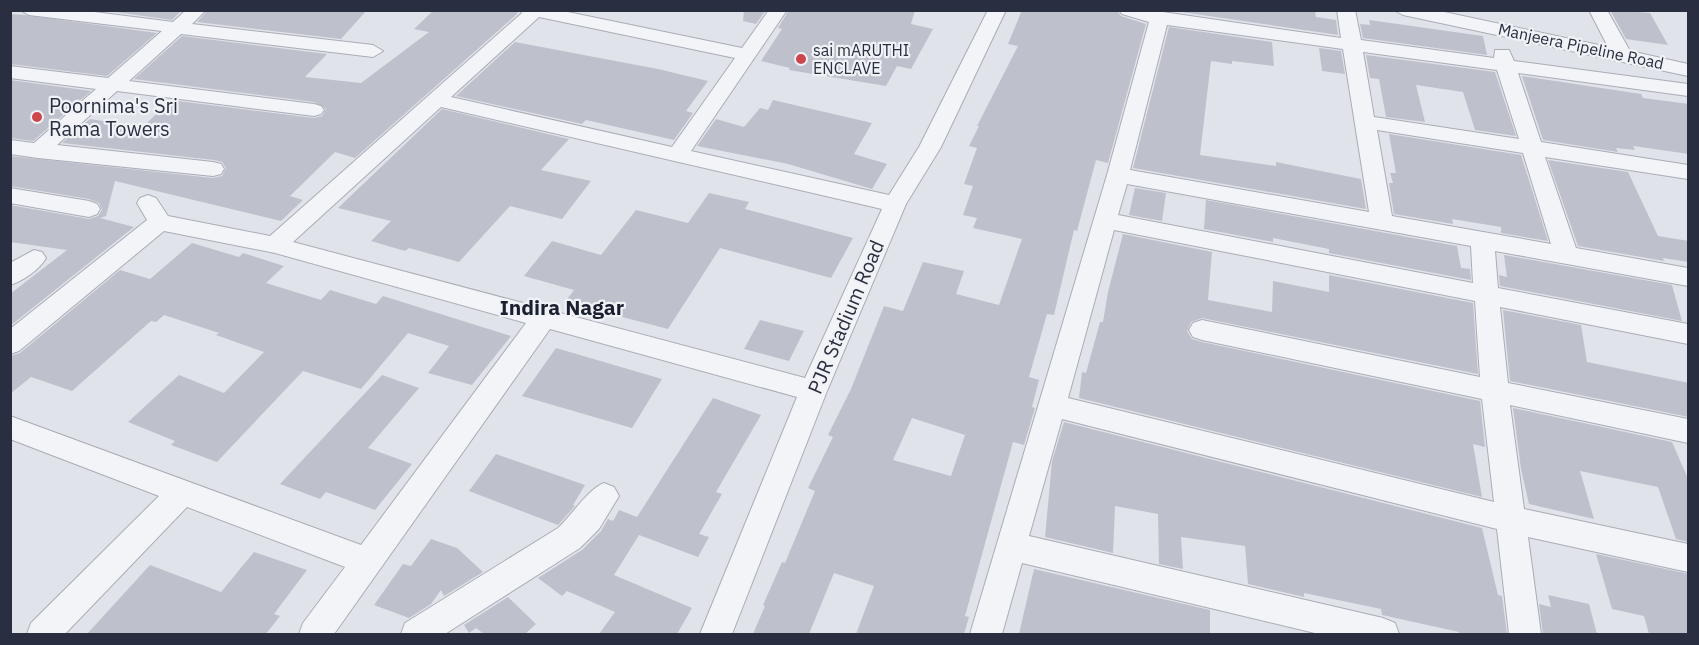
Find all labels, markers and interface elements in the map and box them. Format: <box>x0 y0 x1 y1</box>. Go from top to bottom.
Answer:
street label: Manjeera Pipeline Road <box>1496 19 1666 73</box>
place label: sai mARUTHI ENCLAVE <box>813 40 909 78</box>
marker: sai mARUTHI ENCLAVE <box>794 52 808 66</box>
place label: Poornima's Sri Rama Towers <box>49 92 178 142</box>
marker: Poornima's Sri Rama Towers <box>30 110 44 124</box>
street label: PJR Stadium Road <box>801 236 890 398</box>
district label: Indira Nagar <box>500 293 625 321</box>

